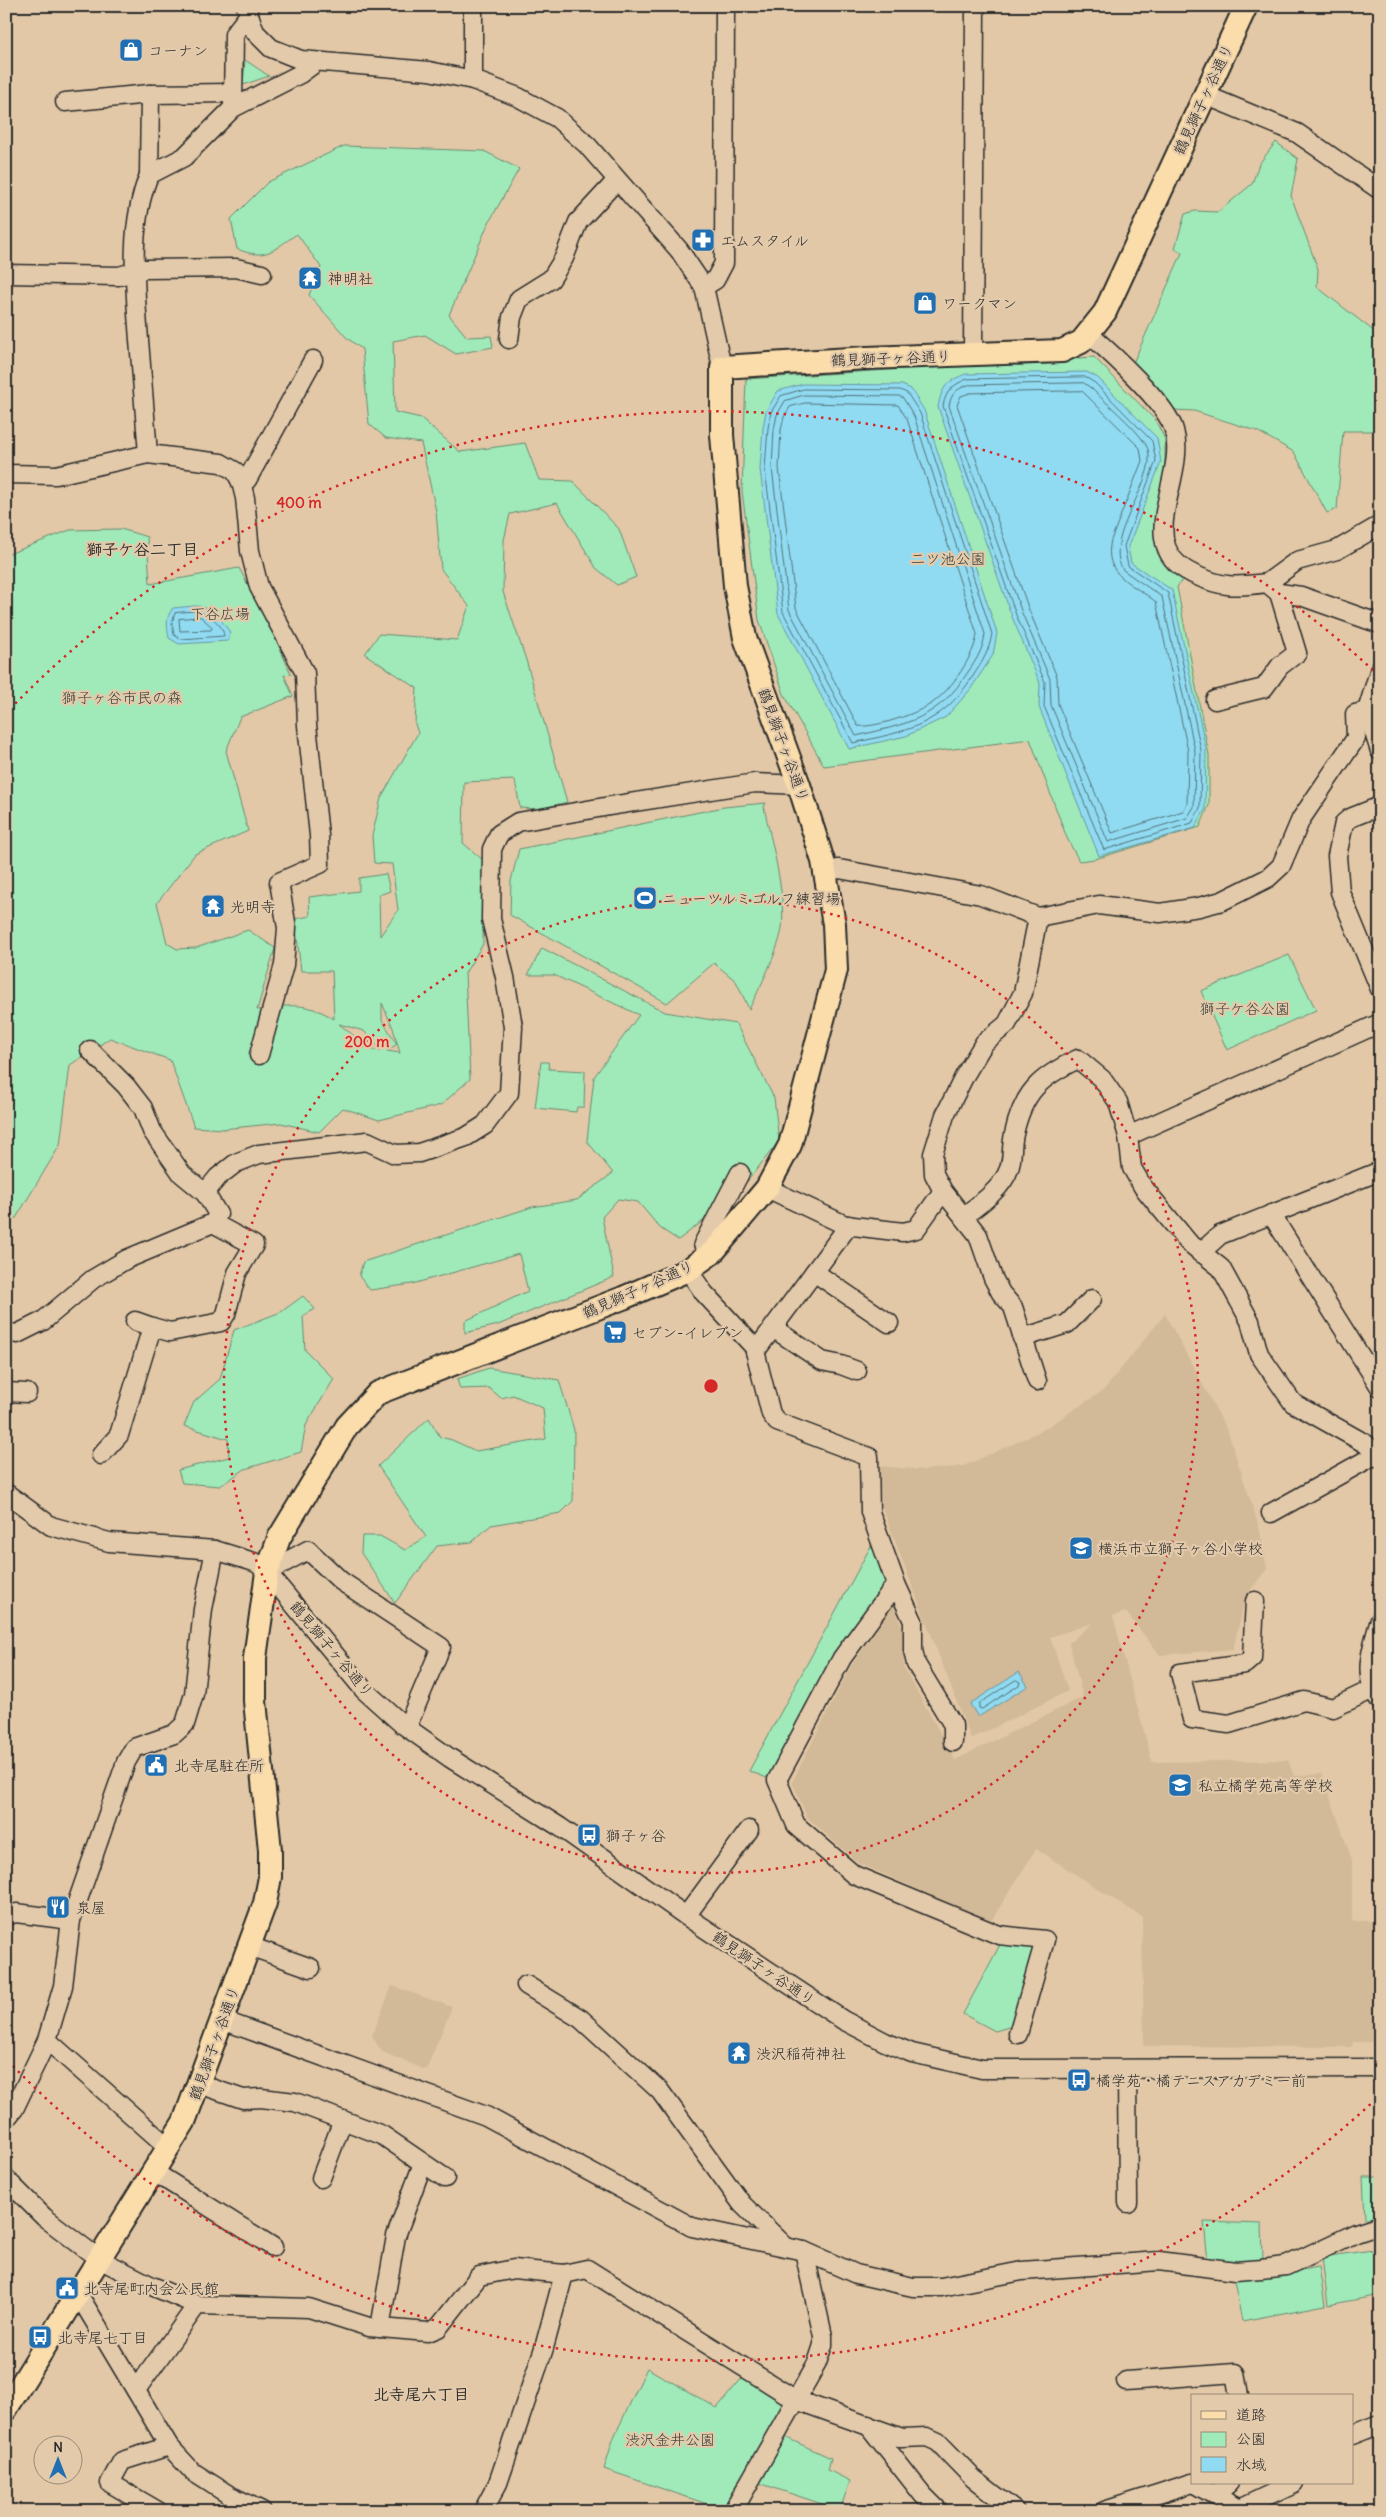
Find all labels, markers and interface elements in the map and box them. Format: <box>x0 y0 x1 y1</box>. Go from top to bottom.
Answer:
shop icon: コーナン <box>118 37 144 63</box>
place label: コーナン <box>148 41 208 60</box>
street label: 鶴見獅子ヶ谷通り <box>1169 41 1237 157</box>
pharmacy icon: エムスタイル <box>690 227 716 253</box>
place label: エムスタイル <box>720 231 809 250</box>
temple icon: 神明社 <box>297 265 323 291</box>
place label: 神明社 <box>328 269 373 288</box>
shop icon: ワークマン <box>912 290 938 316</box>
place label: ワークマン <box>942 294 1017 313</box>
street label: 鶴見獅子ヶ谷通り <box>831 346 951 370</box>
text: 400 m <box>276 493 322 512</box>
district label: 獅子ケ谷二丁目 <box>86 539 198 559</box>
park label: 二ツ池公園 <box>910 549 986 568</box>
park label: 下谷広場 <box>190 604 250 623</box>
street label: 鶴見獅子ヶ谷通り <box>755 685 813 805</box>
park label: 獅子ヶ谷市民の森 <box>62 688 182 707</box>
sports icon: ニューツルミゴルフ練習場 <box>632 885 658 911</box>
place label: ニューツルミゴルフ練習場 <box>662 889 841 908</box>
temple icon: 光明寺 <box>200 893 226 919</box>
place label: 光明寺 <box>230 897 275 916</box>
park label: 獅子ケ谷公園 <box>1200 999 1290 1018</box>
text: 200 m <box>345 1032 389 1051</box>
street label: 鶴見獅子ヶ谷通り <box>579 1256 697 1322</box>
supermarket icon: セブン-イレブン <box>602 1319 628 1345</box>
place label: セブン-イレブン <box>632 1323 743 1342</box>
centre of rings <box>702 1377 720 1395</box>
school or university icon: 横浜市立獅子ヶ谷小学校 <box>1068 1535 1094 1561</box>
place label: 横浜市立獅子ヶ谷小学校 <box>1098 1539 1263 1558</box>
street label: 鶴見獅子ヶ谷通り <box>286 1597 378 1701</box>
public building icon: 北寺尾駐在所 <box>143 1752 169 1778</box>
place label: 北寺尾駐在所 <box>174 1756 264 1775</box>
school or university icon: 私立橘学苑高等学校 <box>1167 1772 1193 1798</box>
place label: 私立橘学苑高等学校 <box>1198 1776 1333 1795</box>
bus stop icon: 獅子ヶ谷 <box>576 1822 602 1848</box>
place label: 獅子ヶ谷 <box>606 1826 666 1845</box>
restaurant icon: 泉屋 <box>45 1894 71 1920</box>
place label: 泉屋 <box>76 1898 106 1917</box>
street label: 鶴見獅子ヶ谷通り <box>709 1927 819 2009</box>
street label: 鶴見獅子ヶ谷通り <box>185 1983 243 2103</box>
temple icon: 渋沢稲荷神社 <box>726 2040 752 2066</box>
place label: 渋沢稲荷神社 <box>756 2044 846 2063</box>
bus stop icon: 橘学苑・橘テニスアカデミー前 <box>1066 2067 1092 2093</box>
place label: 橘学苑・橘テニスアカデミー前 <box>1096 2071 1306 2090</box>
public building icon: 北寺尾町内会公民館 <box>54 2275 80 2301</box>
place label: 北寺尾町内会公民館 <box>84 2279 219 2298</box>
bus stop icon: 北寺尾七丁目 <box>27 2324 53 2350</box>
place label: 北寺尾七丁目 <box>58 2328 148 2347</box>
district label: 北寺尾六丁目 <box>373 2384 469 2404</box>
legend <box>1191 2394 1354 2484</box>
text: 道路 <box>1236 2405 1266 2424</box>
text: 公園 <box>1236 2429 1266 2448</box>
park label: 渋沢金井公園 <box>625 2430 715 2449</box>
north arrow <box>32 2434 82 2484</box>
text: N <box>53 2438 63 2456</box>
text: 水域 <box>1236 2455 1266 2474</box>

